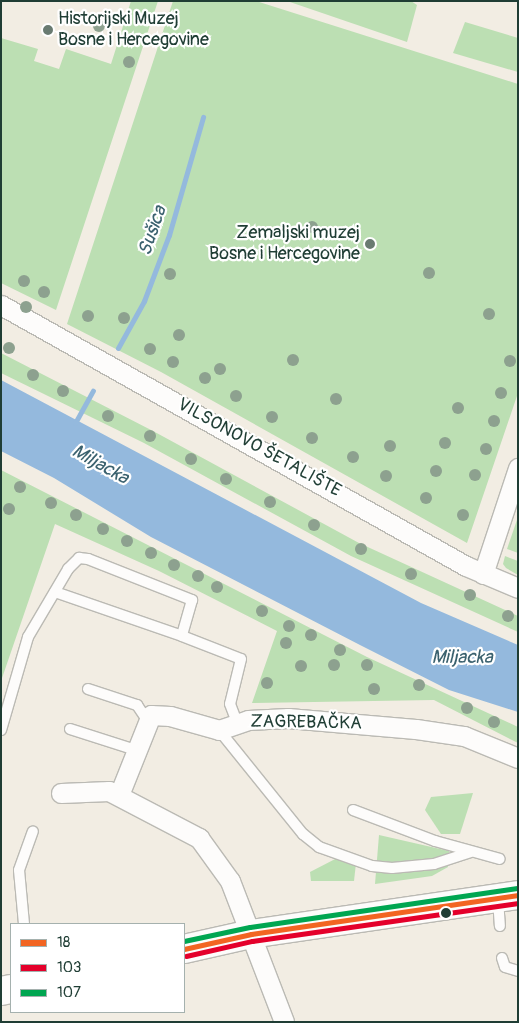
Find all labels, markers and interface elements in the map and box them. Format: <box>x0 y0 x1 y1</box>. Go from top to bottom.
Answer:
place label: Historijski Muzej Bosne i Hercegovine <box>58 9 209 52</box>
marker: Historijski Muzej Bosne i Hercegovine <box>42 24 54 36</box>
water label: Sušica <box>134 203 172 259</box>
place label: Zemaljski muzej Bosne i Hercegovine <box>209 223 360 266</box>
marker: Zemaljski muzej Bosne i Hercegovine <box>364 238 376 250</box>
street label: VILSONOVO ŠETALIŠTE <box>173 394 345 502</box>
water label: Miljacka <box>68 440 132 490</box>
water label: Miljacka <box>431 647 493 669</box>
street label: ZAGREBAČKA <box>250 711 362 735</box>
unlabelled marker <box>441 908 451 918</box>
legend <box>10 923 185 1013</box>
text: 18 <box>57 933 70 952</box>
text: 103 <box>57 958 81 977</box>
text: 107 <box>57 983 81 1002</box>

